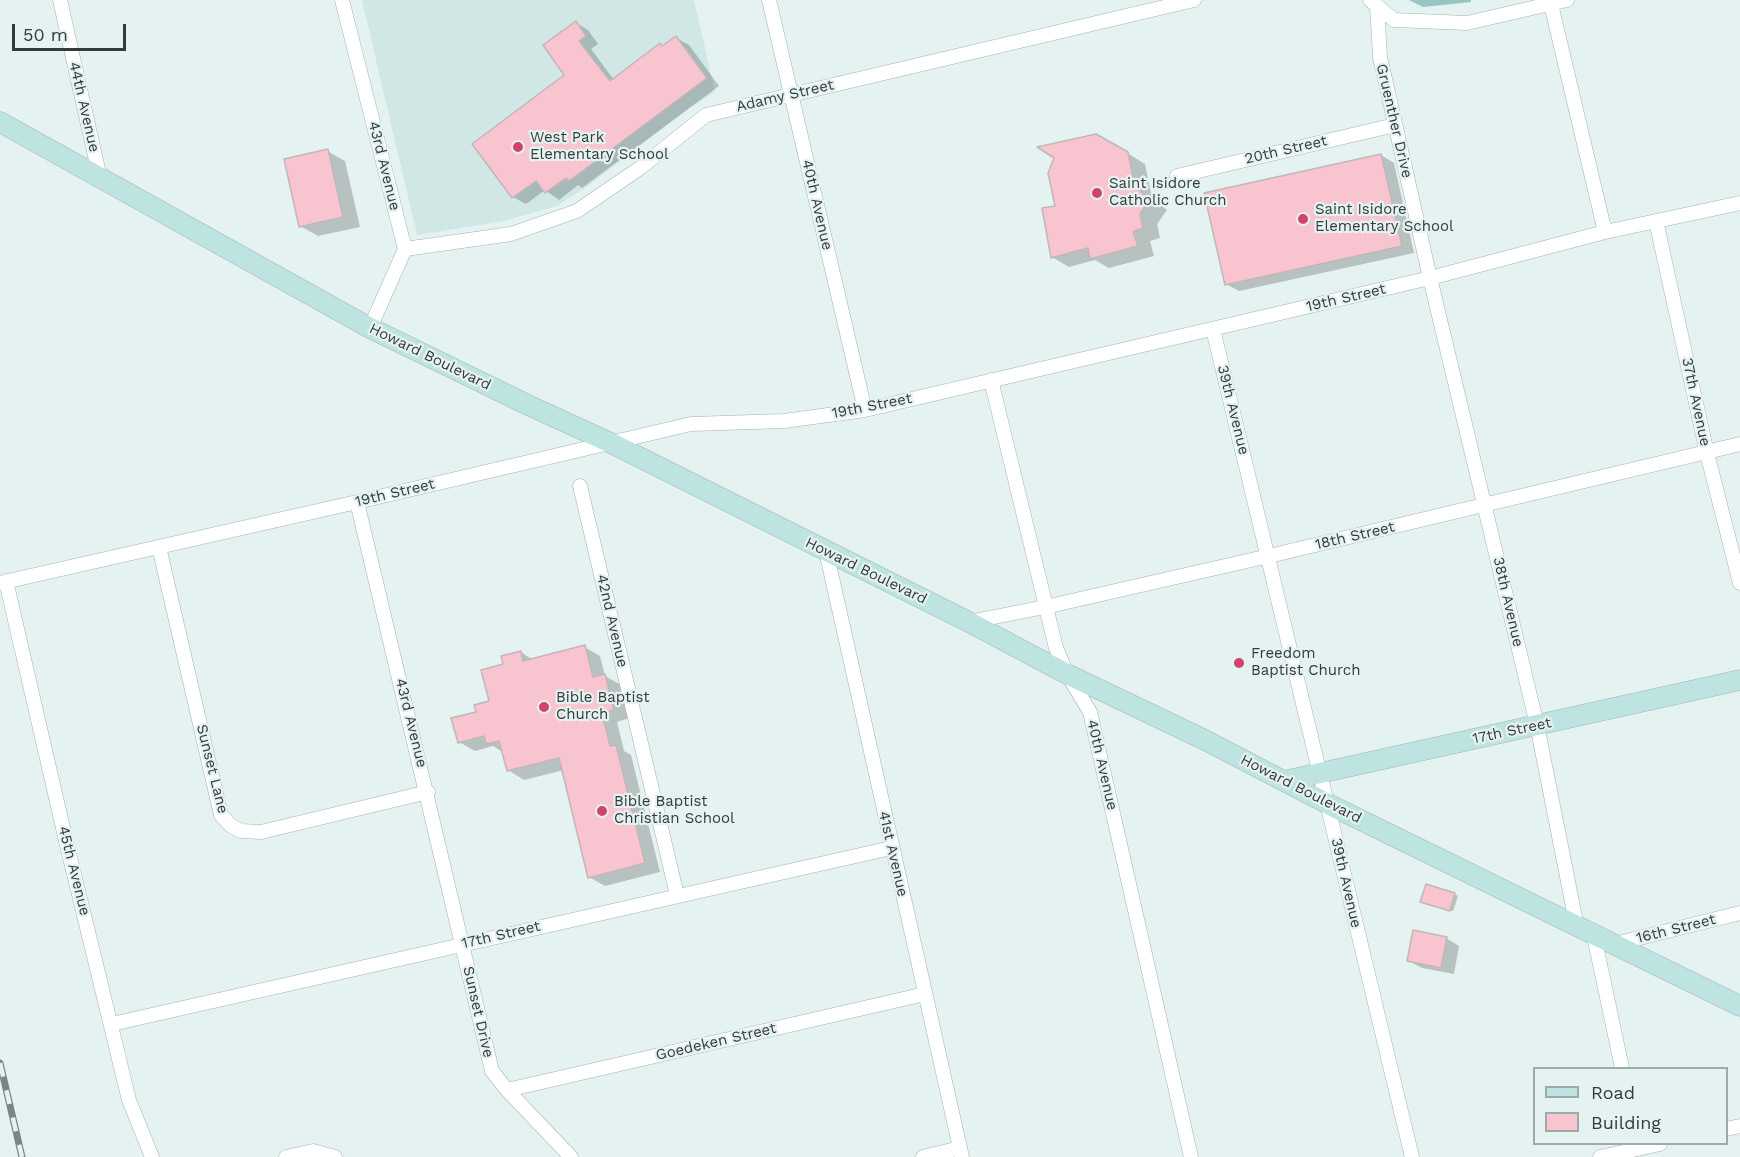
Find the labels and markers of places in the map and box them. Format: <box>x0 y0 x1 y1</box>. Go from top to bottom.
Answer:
place label: West Park Elementary School <box>530 129 669 164</box>
marker: West Park Elementary School <box>511 140 525 154</box>
place label: Saint Isidore Catholic Church <box>1109 175 1227 210</box>
marker: Saint Isidore Catholic Church <box>1090 186 1104 200</box>
place label: Saint Isidore Elementary School <box>1315 201 1454 236</box>
marker: Saint Isidore Elementary School <box>1296 212 1310 226</box>
place label: Freedom Baptist Church <box>1251 645 1361 680</box>
marker: Freedom Baptist Church <box>1232 656 1246 670</box>
place label: Bible Baptist Church <box>556 689 650 724</box>
marker: Bible Baptist Church <box>537 700 551 714</box>
place label: Bible Baptist Christian School <box>614 793 735 828</box>
marker: Bible Baptist Christian School <box>595 804 609 818</box>

